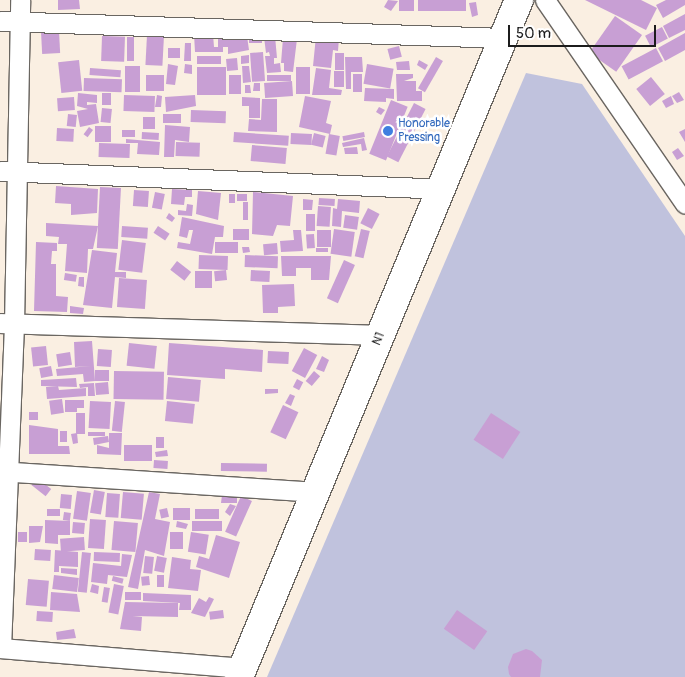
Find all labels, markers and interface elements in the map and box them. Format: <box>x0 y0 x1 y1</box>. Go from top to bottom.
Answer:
scale bar <box>510 15 658 47</box>
text: 50 m <box>516 24 551 43</box>
place label: Honorable Pressing <box>398 117 450 145</box>
marker: Honorable Pressing <box>382 125 394 137</box>
street label: N1 <box>370 330 388 348</box>

